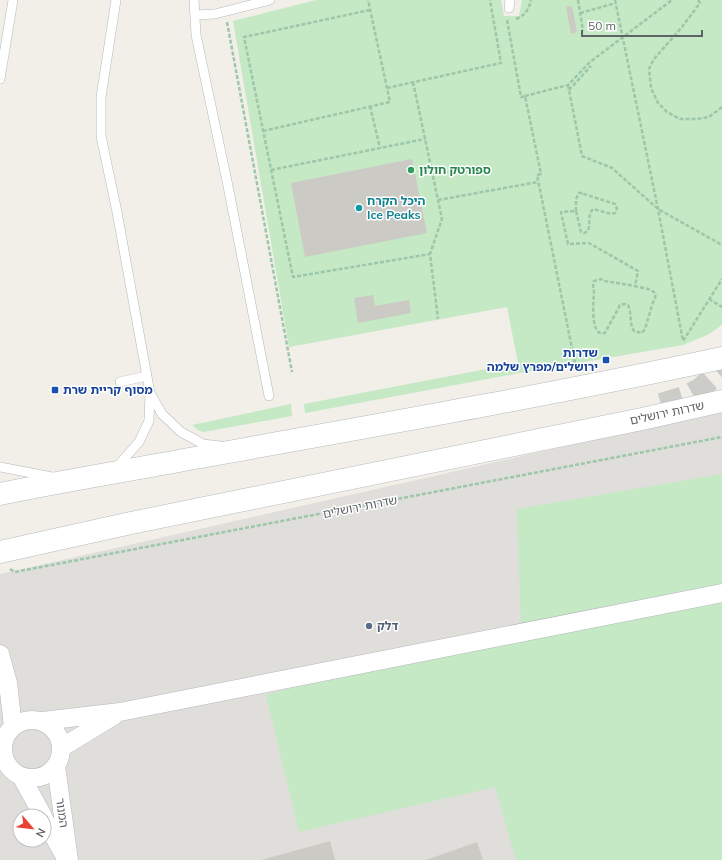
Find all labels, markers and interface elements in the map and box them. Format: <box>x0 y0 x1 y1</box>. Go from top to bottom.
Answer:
scale bar <box>582 12 702 38</box>
text: 50 m <box>588 18 616 33</box>
place label: ספורטק חולון <box>419 162 491 177</box>
marker: ספורטק חולון <box>406 165 416 175</box>
place label: היכל הקרח Ice Peaks <box>367 193 426 222</box>
marker: היכל הקרח Ice Peaks <box>354 203 364 213</box>
place label: שדרות ירושלים/מפרץ שלמה <box>487 345 598 374</box>
marker: שדרות ירושלים/מפרץ שלמה <box>601 355 611 365</box>
place label: מסוף קריית שרת <box>63 382 153 397</box>
marker: מסוף קריית שרת <box>50 385 60 395</box>
street label: שדרות ירושלים <box>628 397 705 428</box>
street label: שדרות ירושלים <box>321 492 398 521</box>
place label: דלק <box>377 618 399 633</box>
marker: דלק <box>364 621 374 631</box>
street label: המנור <box>53 797 72 829</box>
north arrow <box>12 808 52 848</box>
text: N <box>33 826 49 840</box>

